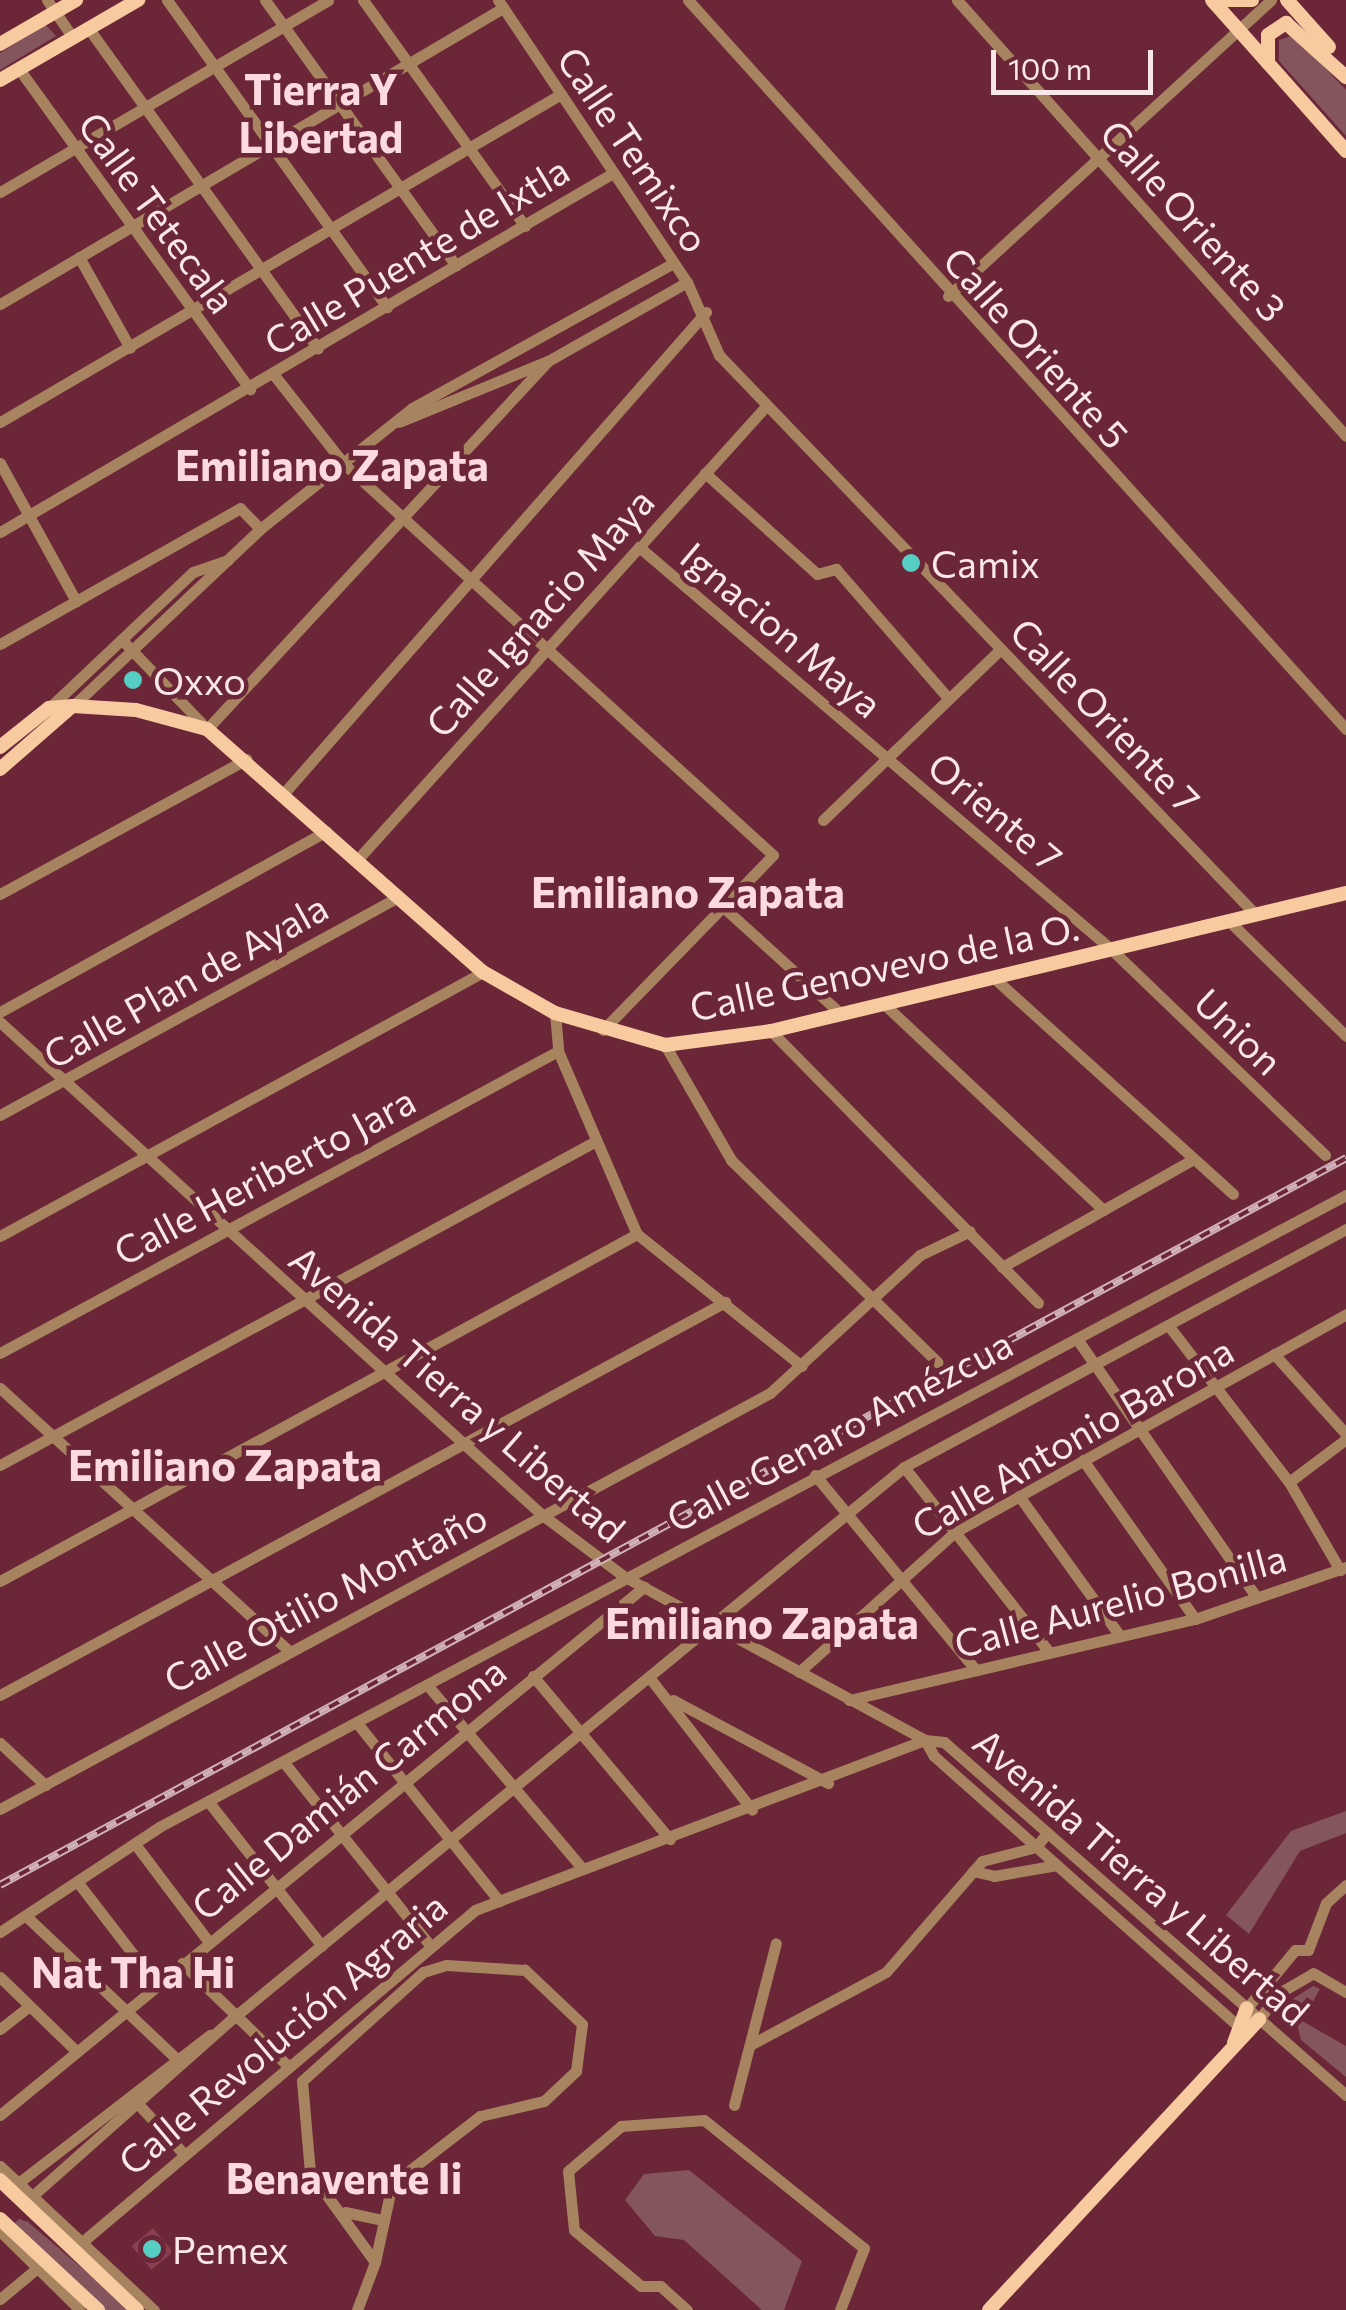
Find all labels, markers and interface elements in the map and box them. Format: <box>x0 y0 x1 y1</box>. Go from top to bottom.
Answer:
scale bar <box>996 30 1158 92</box>
street label: Calle Temixco <box>549 38 719 260</box>
text: 100 m <box>1008 49 1092 86</box>
district label: Tierra Y Libertad <box>239 63 403 162</box>
street label: Calle Tetecala <box>70 103 246 321</box>
street label: Calle Oriente 3 <box>1092 110 1296 330</box>
street label: Calle Puente de Ixtla <box>255 146 577 364</box>
street label: Calle Oriente 5 <box>935 237 1139 457</box>
district label: Emiliano Zapata <box>175 439 489 489</box>
street label: Calle Ignacio Maya <box>415 478 663 746</box>
street label: Ignacion Maya <box>672 532 892 726</box>
place label: Camix <box>931 540 1040 586</box>
marker: Camix <box>900 552 922 574</box>
street label: Calle Oriente 7 <box>1002 608 1210 822</box>
place label: Oxxo <box>153 657 246 703</box>
marker: Oxxo <box>122 669 144 691</box>
street label: Oriente 7 <box>920 742 1072 880</box>
district label: Emiliano Zapata <box>531 866 845 916</box>
street label: Calle Plan de Ayala <box>35 883 335 1077</box>
street label: Calle Genovevo de la O. <box>685 902 1083 1030</box>
street label: Union <box>1186 979 1292 1083</box>
street label: Calle Heriberto Jara <box>106 1076 422 1274</box>
street label: Avenida Tierra y Libertad <box>281 1235 635 1551</box>
street label: Calle Genaro Amézcua <box>658 1320 1020 1540</box>
street label: Calle Antonio Barona <box>903 1326 1241 1548</box>
district label: Emiliano Zapata <box>68 1439 382 1489</box>
street label: Calle Otilio Montaño <box>156 1493 494 1701</box>
street label: Calle Aurelio Bonilla <box>949 1534 1291 1666</box>
district label: Emiliano Zapata <box>605 1597 919 1647</box>
street label: Calle Damián Carmona <box>182 1647 514 1929</box>
street label: Avenida Tierra y Libertad <box>965 1718 1319 2034</box>
street label: Calle Revolución Agraria <box>109 1882 455 2184</box>
district label: Nat Tha Hi <box>31 1946 235 1996</box>
district label: Benavente Ii <box>226 2152 462 2202</box>
place label: Pemex <box>172 2226 289 2272</box>
marker: Pemex <box>141 2238 163 2260</box>

